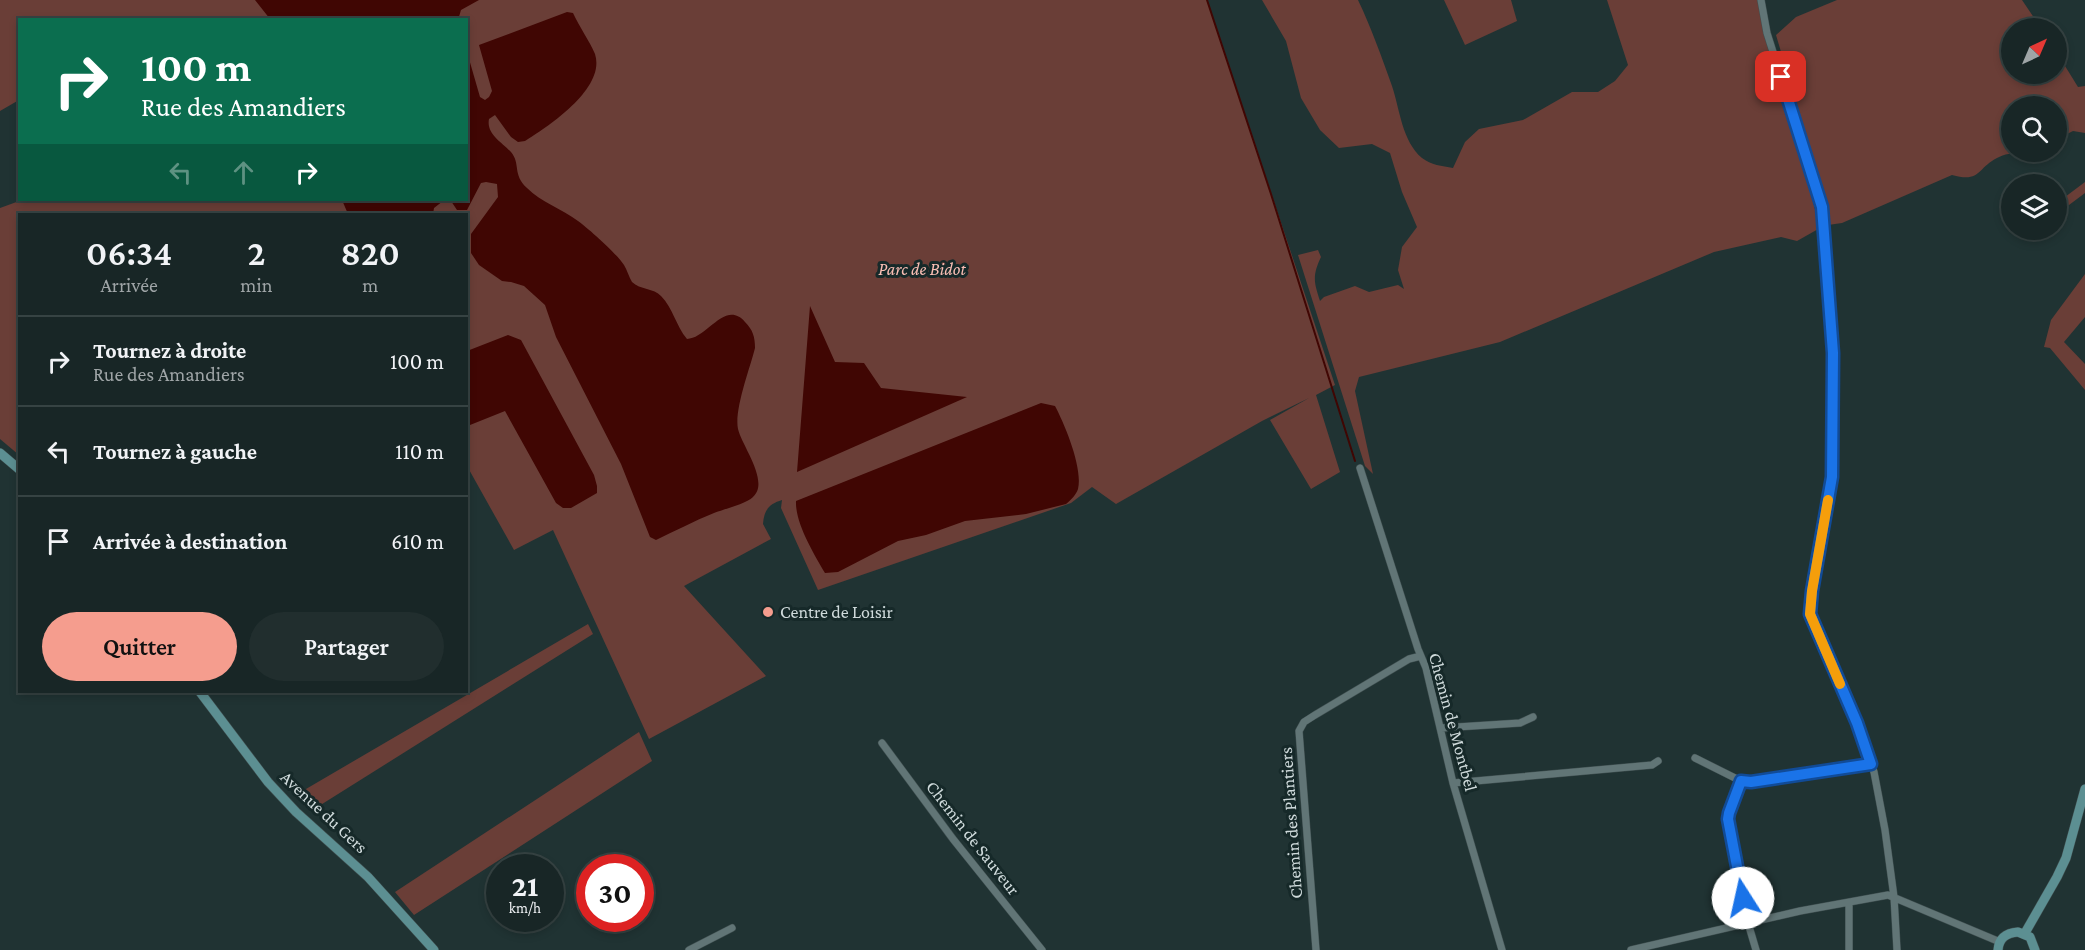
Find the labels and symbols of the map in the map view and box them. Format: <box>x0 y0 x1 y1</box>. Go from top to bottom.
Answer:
north arrow <box>2001 18 2067 84</box>
pin <box>1755 51 1806 102</box>
park label: Parc de Bidot <box>878 259 967 279</box>
place label: Centre de Loisir <box>780 602 894 622</box>
marker: Centre de Loisir <box>761 605 775 619</box>
street label: Chemin de Montbel <box>1425 651 1481 794</box>
street label: Chemin des Plantiers <box>1276 747 1306 899</box>
street label: Avenue du Gers <box>276 767 372 857</box>
street label: Chemin de Sauveur <box>922 777 1024 900</box>
speed limit sign: 30 <box>576 854 654 932</box>
position arrow <box>1711 866 1775 930</box>

